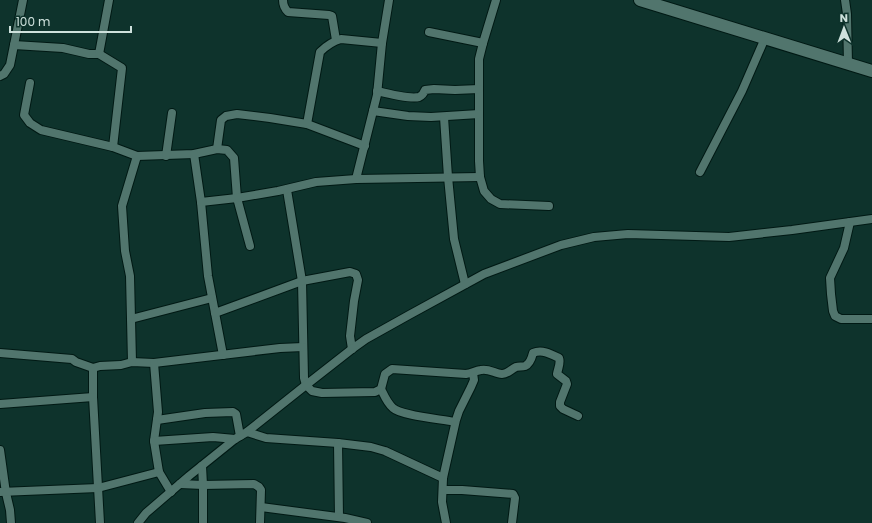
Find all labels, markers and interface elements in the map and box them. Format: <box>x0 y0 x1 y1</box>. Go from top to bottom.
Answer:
scale bar <box>10 8 131 34</box>
north arrow <box>824 8 864 48</box>
text: N <box>840 10 848 26</box>
text: 100 m <box>16 13 50 30</box>

